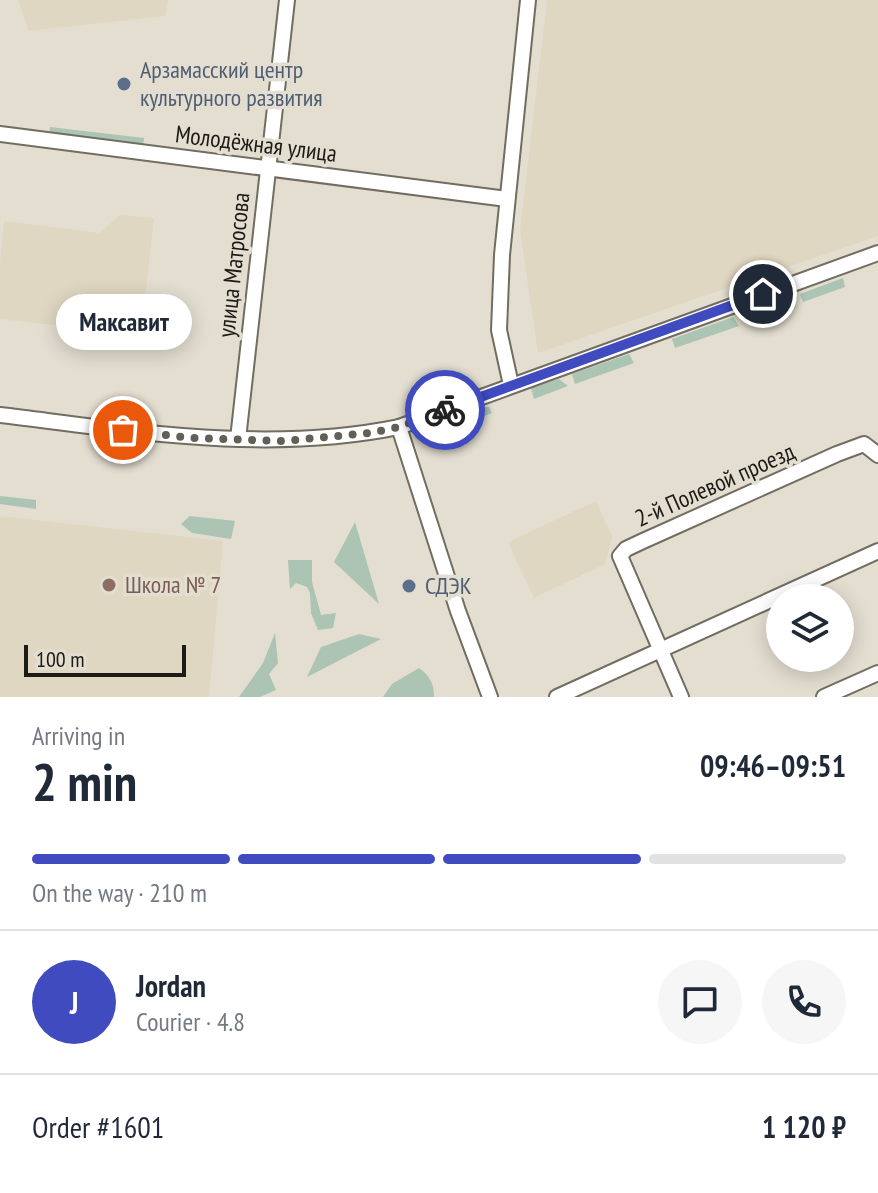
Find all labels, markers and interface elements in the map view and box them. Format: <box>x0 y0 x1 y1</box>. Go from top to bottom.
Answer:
place label: Арзамасский центр культурного развития <box>140 54 323 113</box>
marker: Арзамасский центр культурного развития <box>115 75 133 93</box>
street label: Молодёжная улица <box>174 118 339 169</box>
street label: улица Матросова <box>210 191 257 339</box>
pin <box>729 260 797 328</box>
icon: home <box>741 272 785 316</box>
callout: Максавит <box>55 294 191 350</box>
text: Максавит <box>79 305 169 338</box>
courier <box>405 370 485 450</box>
icon: bike <box>423 388 467 432</box>
pin <box>89 396 157 464</box>
icon: bag <box>101 408 145 452</box>
street label: 2-й Полевой проезд <box>630 435 800 534</box>
place label: Школа № 7 <box>125 569 221 600</box>
place label: СДЭК <box>425 570 472 601</box>
marker: Школа № 7 <box>100 576 118 594</box>
marker: СДЭК <box>400 577 418 595</box>
map controls <box>766 584 854 672</box>
button: layers <box>766 584 854 672</box>
scale bar <box>24 641 186 677</box>
text: 100 m <box>36 645 85 673</box>
text: Arriving in <box>32 719 125 752</box>
text: 09:46–09:51 <box>700 746 846 785</box>
text: 2 min <box>32 748 137 815</box>
text: On the way · 210 m <box>32 876 207 909</box>
button: chat <box>658 960 742 1044</box>
button: phone <box>762 960 846 1044</box>
text: Jordan <box>136 966 206 1005</box>
text: J <box>70 983 78 1022</box>
text: Courier · 4.8 <box>136 1005 245 1038</box>
text: Order #1601 <box>32 1107 164 1146</box>
text: 1 120 ₽ <box>762 1107 846 1146</box>

